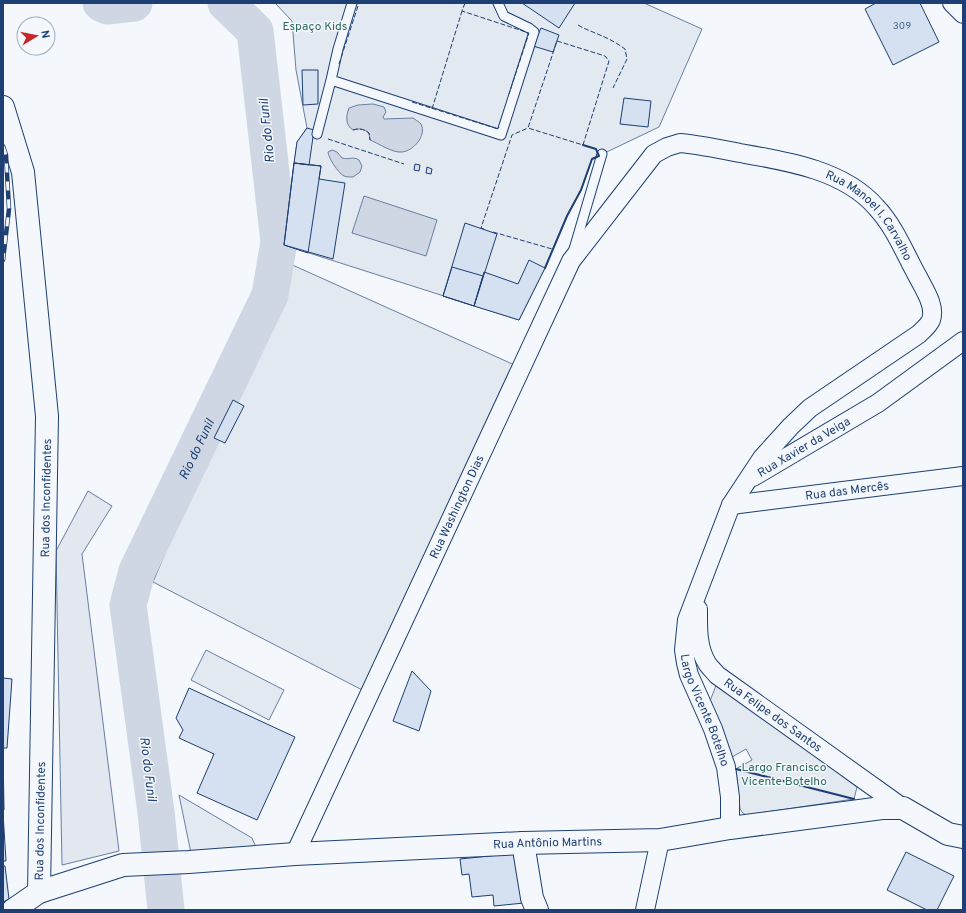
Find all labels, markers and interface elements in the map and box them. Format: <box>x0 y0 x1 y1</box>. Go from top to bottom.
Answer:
north arrow <box>16 16 56 56</box>
park label: Espaço Kids <box>283 19 348 35</box>
house number: 309 <box>893 20 911 33</box>
text: N <box>37 29 52 40</box>
water label: Rio do Funil <box>257 97 279 164</box>
street label: Rua Manoel I. Carvalho <box>823 167 915 264</box>
street label: Rua Xavier da Veiga <box>755 414 854 482</box>
water label: Rio do Funil <box>176 416 219 483</box>
street label: Rua dos Inconfidentes <box>38 439 56 557</box>
street label: Rua Washington Dias <box>426 453 489 562</box>
street label: Rua das Mercês <box>804 478 890 505</box>
street label: Largo Vicente Botelho <box>676 653 732 769</box>
street label: Rua Felipe dos Santos <box>720 675 825 756</box>
water label: Rio do Funil <box>135 736 159 803</box>
park label: Largo Francisco Vicente Botelho <box>741 760 827 790</box>
street label: Rua dos Inconfidentes <box>32 762 50 880</box>
street label: Rua Antônio Martins <box>493 834 602 853</box>

